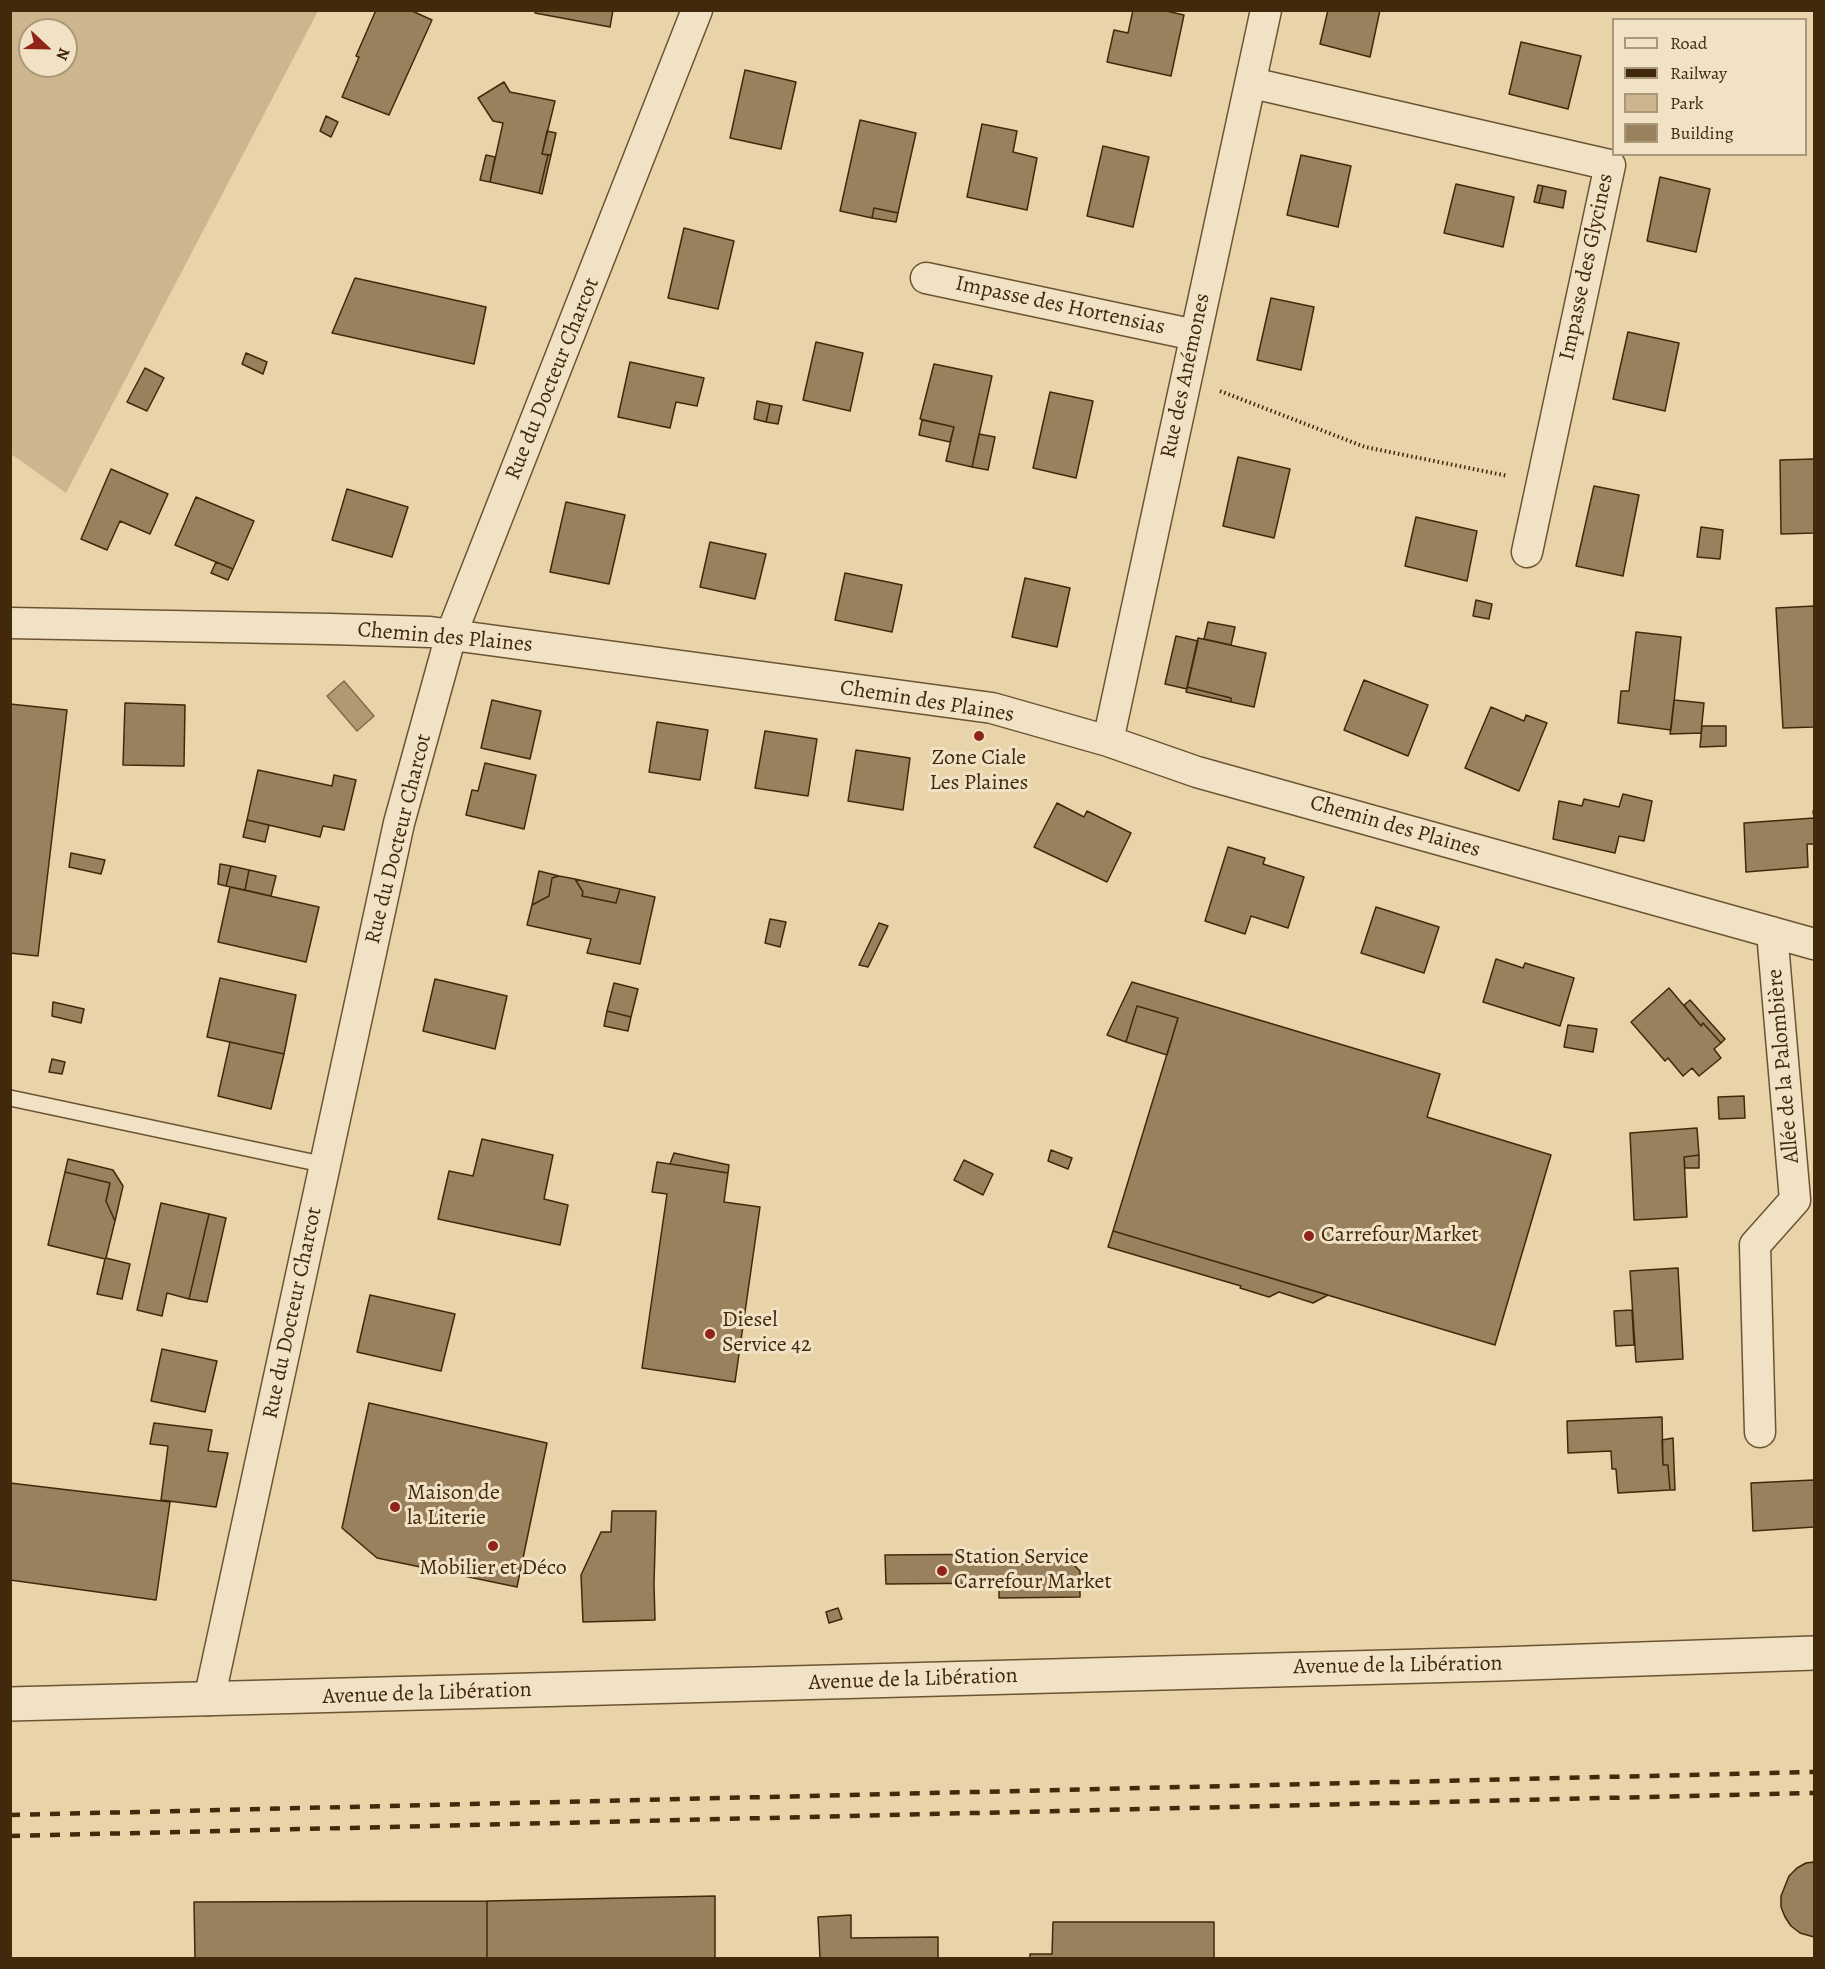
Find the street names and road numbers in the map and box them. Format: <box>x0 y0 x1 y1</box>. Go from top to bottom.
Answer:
street label: Impasse des Glycines <box>1554 171 1620 363</box>
street label: Impasse des Hortensias <box>953 271 1167 341</box>
street label: Rue du Docteur Charcot <box>500 274 606 484</box>
street label: Rue des Anémones <box>1156 291 1216 461</box>
street label: Chemin des Plaines <box>356 617 534 659</box>
street label: Chemin des Plaines <box>838 675 1016 729</box>
street label: Rue du Docteur Charcot <box>360 731 438 947</box>
street label: Chemin des Plaines <box>1307 790 1483 864</box>
street label: Allée de la Palombière <box>1762 968 1806 1164</box>
street label: Rue du Docteur Charcot <box>258 1205 328 1421</box>
street label: Avenue de la Libération <box>1293 1651 1503 1681</box>
street label: Avenue de la Libération <box>808 1663 1018 1697</box>
street label: Avenue de la Libération <box>322 1677 532 1711</box>

